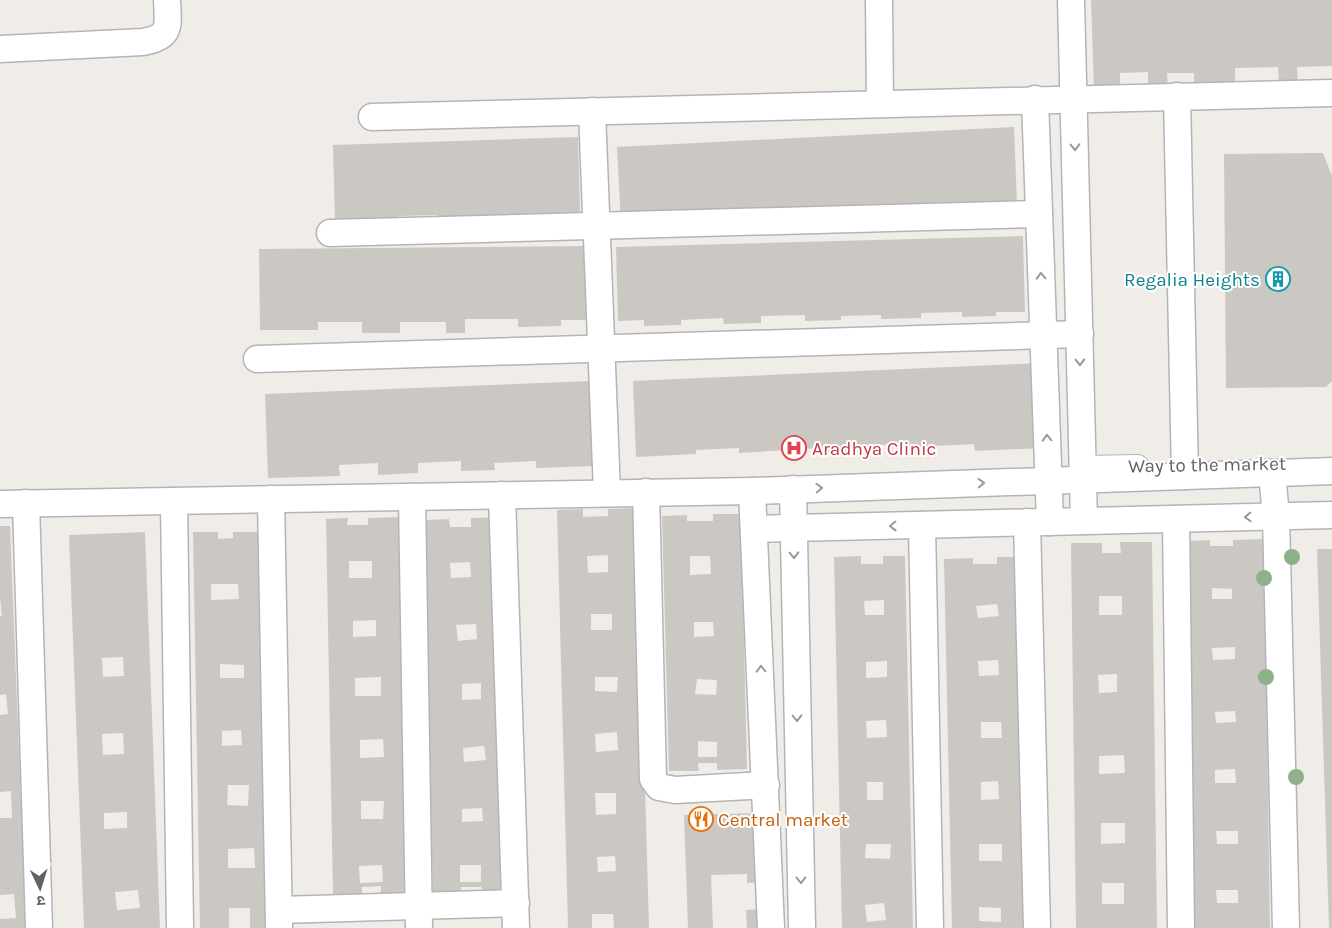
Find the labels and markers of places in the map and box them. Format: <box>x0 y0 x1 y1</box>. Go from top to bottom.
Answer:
building icon: Regalia Heights <box>1265 266 1291 292</box>
place label: Regalia Heights <box>1124 269 1260 291</box>
hospital icon: Aradhya Clinic <box>781 435 807 461</box>
place label: Aradhya Clinic <box>812 438 936 460</box>
restaurant icon: Central market <box>688 806 714 832</box>
place label: Central market <box>718 809 848 831</box>

